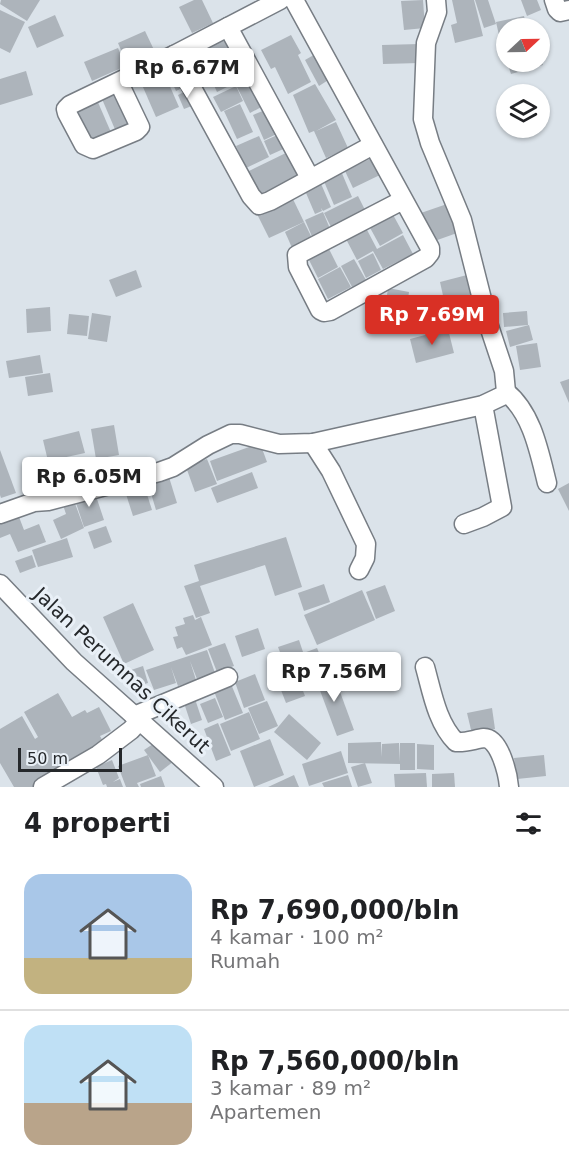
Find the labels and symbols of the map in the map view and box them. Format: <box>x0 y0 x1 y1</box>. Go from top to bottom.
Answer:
north arrow <box>496 18 550 72</box>
pin: Rp 6.67M <box>125 48 249 99</box>
pin: Rp 7.69M <box>370 295 494 346</box>
pin: Rp 6.05M <box>27 457 151 508</box>
street label: Jalan Perumnas Cikerut <box>27 581 215 758</box>
pin: Rp 7.56M <box>272 652 396 703</box>
scale bar <box>18 745 122 772</box>

